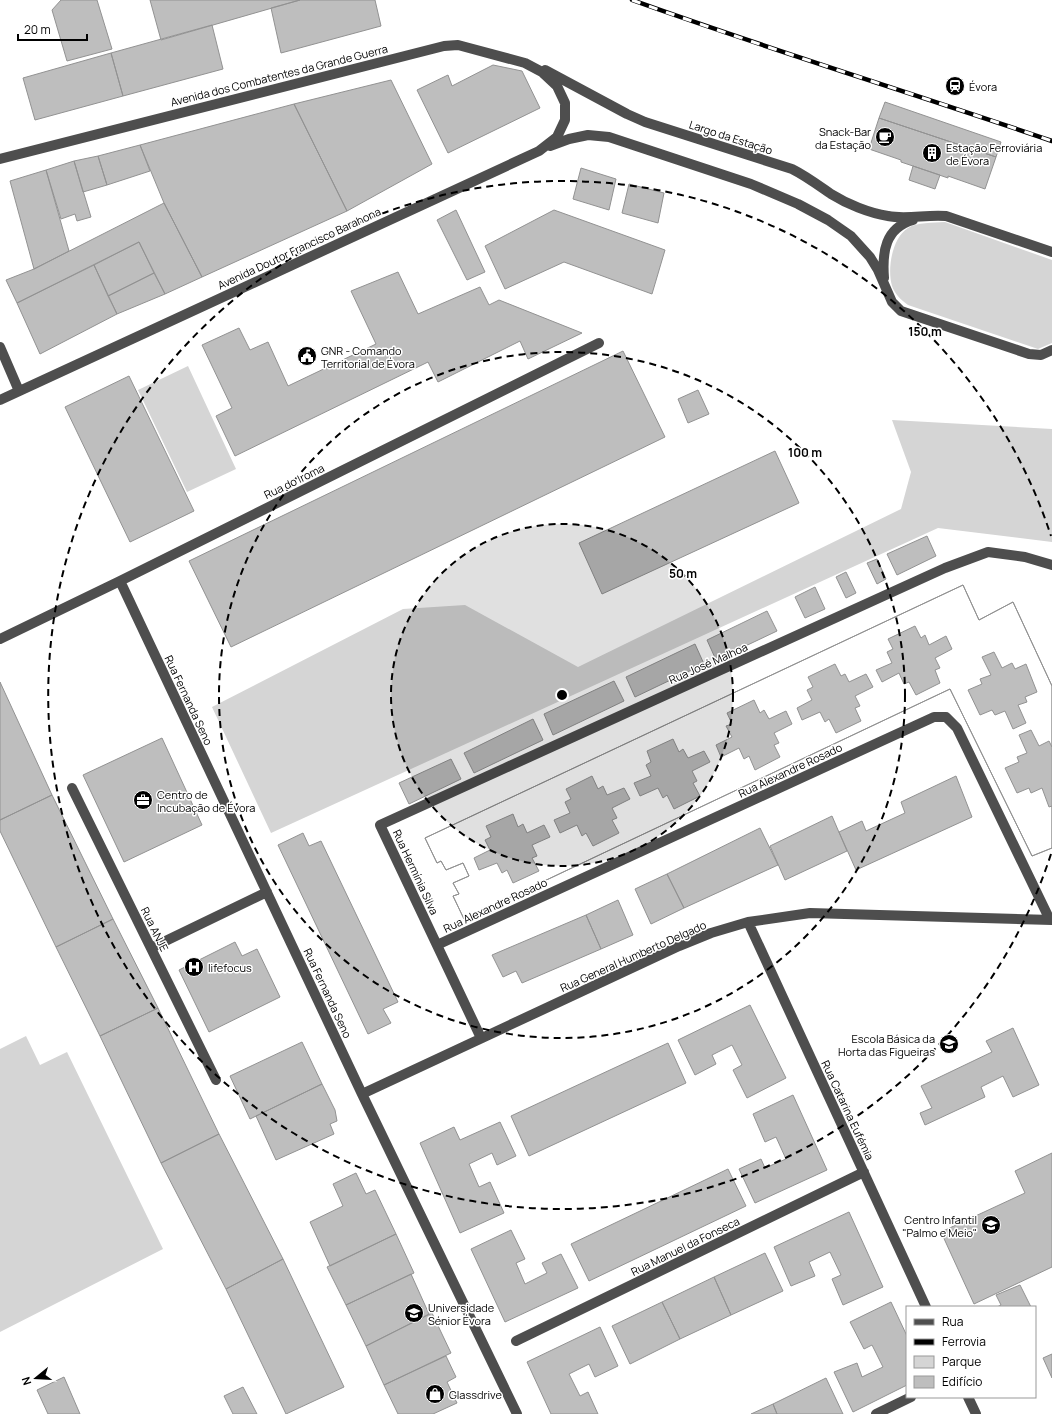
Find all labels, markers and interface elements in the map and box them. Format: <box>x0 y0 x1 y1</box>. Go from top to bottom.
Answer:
scale bar <box>18 16 87 42</box>
text: 20 m <box>24 21 51 38</box>
street label: Avenida dos Combatentes da Grande Guerra <box>169 41 389 109</box>
station icon: Évora <box>944 75 966 97</box>
place label: Évora <box>969 79 997 94</box>
street label: Largo da Estação <box>687 116 775 158</box>
place label: Snack-Bar da Estação <box>815 124 871 152</box>
cafe icon: Snack-Bar da Estação <box>874 126 896 148</box>
place label: Estação Ferroviária de Évora <box>946 140 1042 168</box>
building icon: Estação Ferroviária de Évora <box>921 142 943 164</box>
street label: Avenida Doutor Francisco Barahona <box>215 203 383 293</box>
text: 150 m <box>908 323 942 340</box>
place label: GNR - Comando Territorial de Évora <box>321 343 415 371</box>
public building icon: GNR - Comando Territorial de Évora <box>296 345 318 367</box>
text: 100 m <box>788 444 822 461</box>
street label: Rua do Iroma <box>261 460 327 502</box>
text: 50 m <box>669 565 697 582</box>
street label: Rua José Malhoa <box>666 639 750 687</box>
street label: Rua Fernanda Seno <box>162 653 217 748</box>
centre of rings <box>555 688 569 702</box>
street label: Rua Alexandre Rosado <box>736 739 845 801</box>
place label: Centro de Incubação de Évora <box>157 787 255 815</box>
office icon: Centro de Incubação de Évora <box>132 789 154 811</box>
street label: Rua Hermínia Silva <box>390 827 442 917</box>
street label: Rua Alexandre Rosado <box>441 874 550 936</box>
street label: Rua ANJE <box>138 904 172 954</box>
street label: Rua General Humberto Delgado <box>558 917 709 995</box>
street label: Rua Fernanda Seno <box>301 946 356 1041</box>
hospital icon: lifefocus <box>183 956 205 978</box>
place label: lifefocus <box>208 960 252 975</box>
place label: Escola Básica da Horta das Figueiras <box>838 1031 935 1059</box>
school or university icon: Escola Básica da Horta das Figueiras <box>938 1033 960 1055</box>
street label: Rua Catarina Eufémia <box>818 1058 878 1162</box>
place label: Centro Infantil "Palmo e Meio" <box>902 1212 977 1240</box>
street label: Rua Manuel da Fonseca <box>628 1213 742 1279</box>
school or university icon: Centro Infantil "Palmo e Meio" <box>980 1214 1002 1236</box>
place label: Universidade Sénior Évora <box>428 1300 495 1328</box>
school or university icon: Universidade Sénior Évora <box>403 1302 425 1324</box>
legend <box>906 1306 1036 1398</box>
text: Rua <box>942 1313 963 1330</box>
text: Ferrovia <box>942 1333 986 1350</box>
text: Parque <box>942 1353 981 1370</box>
north arrow <box>16 1358 56 1398</box>
text: Edifício <box>942 1373 982 1390</box>
text: N <box>18 1375 34 1387</box>
shop icon: Glassdrive <box>424 1383 446 1405</box>
place label: Glassdrive <box>449 1387 502 1402</box>

